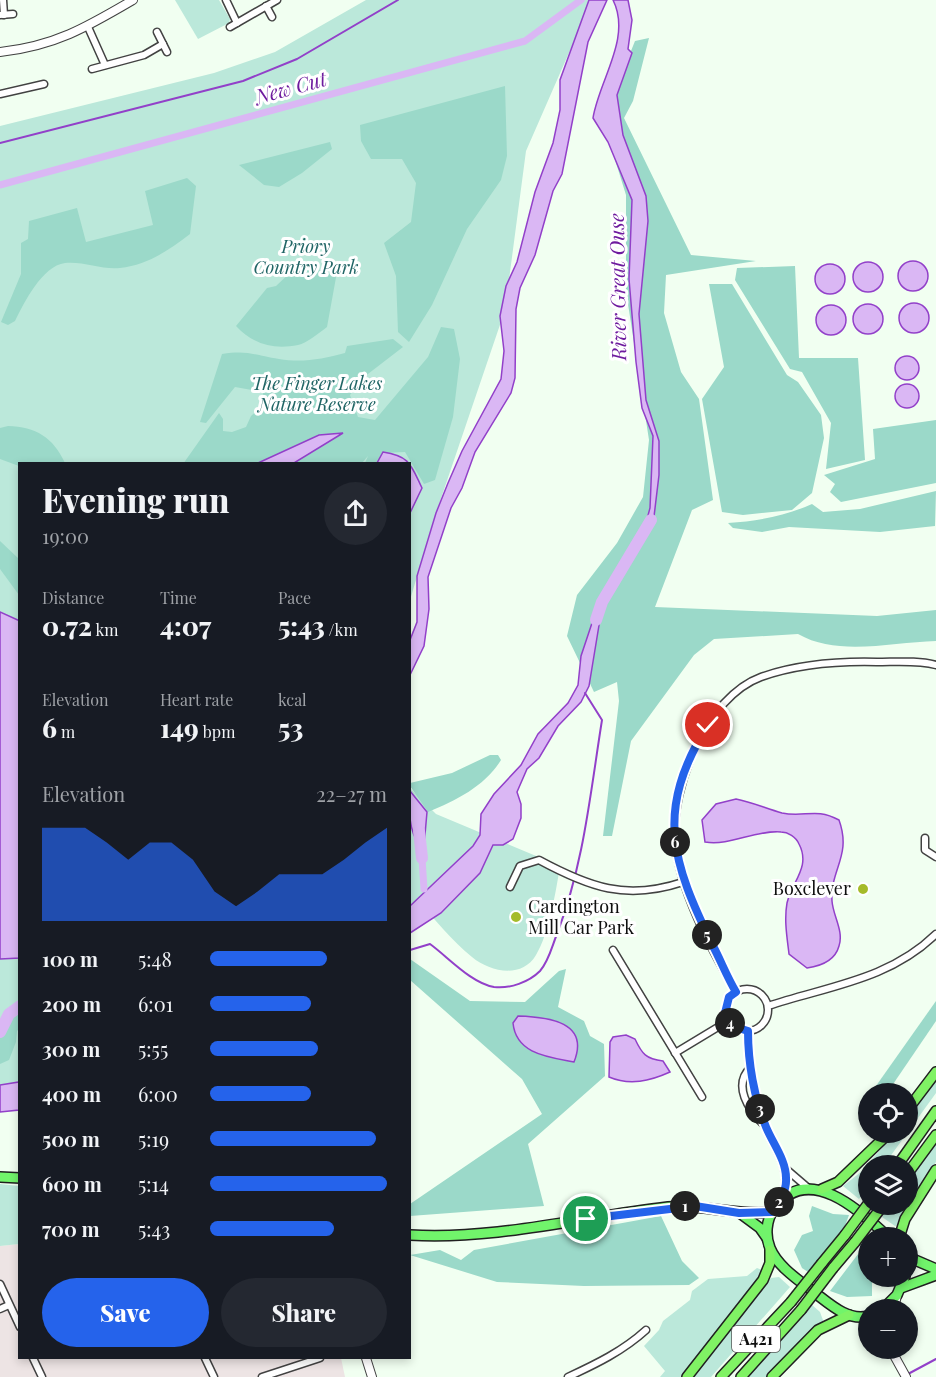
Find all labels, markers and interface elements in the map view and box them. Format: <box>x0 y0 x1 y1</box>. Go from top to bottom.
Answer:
water label: New Cut <box>250 64 331 110</box>
water label: River Great Ouse <box>602 213 631 362</box>
park label: Priory Country Park <box>253 234 359 279</box>
park label: The Finger Lakes Nature Reserve <box>252 371 383 416</box>
text: Evening run <box>42 477 229 521</box>
button: share <box>324 482 387 545</box>
text: 19:00 <box>42 522 89 549</box>
text: Distance <box>42 587 104 608</box>
text: Time <box>160 587 197 608</box>
text: Pace <box>278 587 311 608</box>
text: 0.72 <box>42 608 92 643</box>
text: 4:07 <box>160 608 211 643</box>
text: 5:43 <box>278 608 325 643</box>
text: km <box>92 619 118 640</box>
text: /km <box>325 619 358 640</box>
text: Elevation <box>42 689 109 710</box>
text: Heart rate <box>160 689 233 710</box>
text: kcal <box>278 689 307 710</box>
pin <box>682 699 733 750</box>
icon: check <box>691 708 724 741</box>
text: 6 <box>42 710 57 745</box>
text: 149 <box>160 710 199 745</box>
text: 53 <box>278 710 303 745</box>
text: m <box>57 721 75 742</box>
text: bpm <box>199 721 235 742</box>
text: Elevation <box>42 780 125 807</box>
text: 22–27 m <box>316 780 387 807</box>
pin: 6 <box>660 827 690 857</box>
text: 6 <box>671 831 679 852</box>
place label: Boxclever <box>773 876 851 900</box>
marker: Boxclever <box>856 882 870 896</box>
place label: Cardington Mill Car Park <box>528 894 634 939</box>
marker: Cardington Mill Car Park <box>509 910 523 924</box>
pin: 5 <box>692 920 722 950</box>
text: 5 <box>703 924 711 945</box>
text: 100 m <box>42 945 98 972</box>
text: 5:48 <box>138 945 172 972</box>
text: 200 m <box>42 990 101 1017</box>
text: 6:01 <box>138 990 173 1017</box>
pin: 4 <box>715 1008 745 1038</box>
text: 4 <box>726 1012 734 1033</box>
text: 300 m <box>42 1035 100 1062</box>
text: 5:55 <box>138 1035 168 1062</box>
text: 400 m <box>42 1080 101 1107</box>
text: 6:00 <box>138 1080 178 1107</box>
map controls <box>858 1083 918 1359</box>
button: locate <box>858 1083 918 1143</box>
pin: 3 <box>745 1094 775 1124</box>
text: 3 <box>756 1098 764 1119</box>
text: 500 m <box>42 1125 100 1152</box>
text: 5:19 <box>138 1125 169 1152</box>
button: layers <box>858 1155 918 1215</box>
text: 600 m <box>42 1170 102 1197</box>
text: 5:14 <box>138 1170 169 1197</box>
pin: 2 <box>764 1187 794 1217</box>
pin: 1 <box>670 1191 700 1221</box>
text: 2 <box>775 1191 783 1212</box>
pin <box>560 1193 611 1244</box>
text: 1 <box>682 1195 688 1216</box>
icon: arrive <box>569 1202 602 1235</box>
text: 700 m <box>42 1215 100 1242</box>
text: 5:43 <box>138 1215 170 1242</box>
button: + <box>858 1227 918 1287</box>
button: Save <box>42 1278 209 1347</box>
button: Share <box>221 1278 387 1347</box>
button: − <box>858 1299 918 1359</box>
road number: A421 <box>732 1326 780 1352</box>

